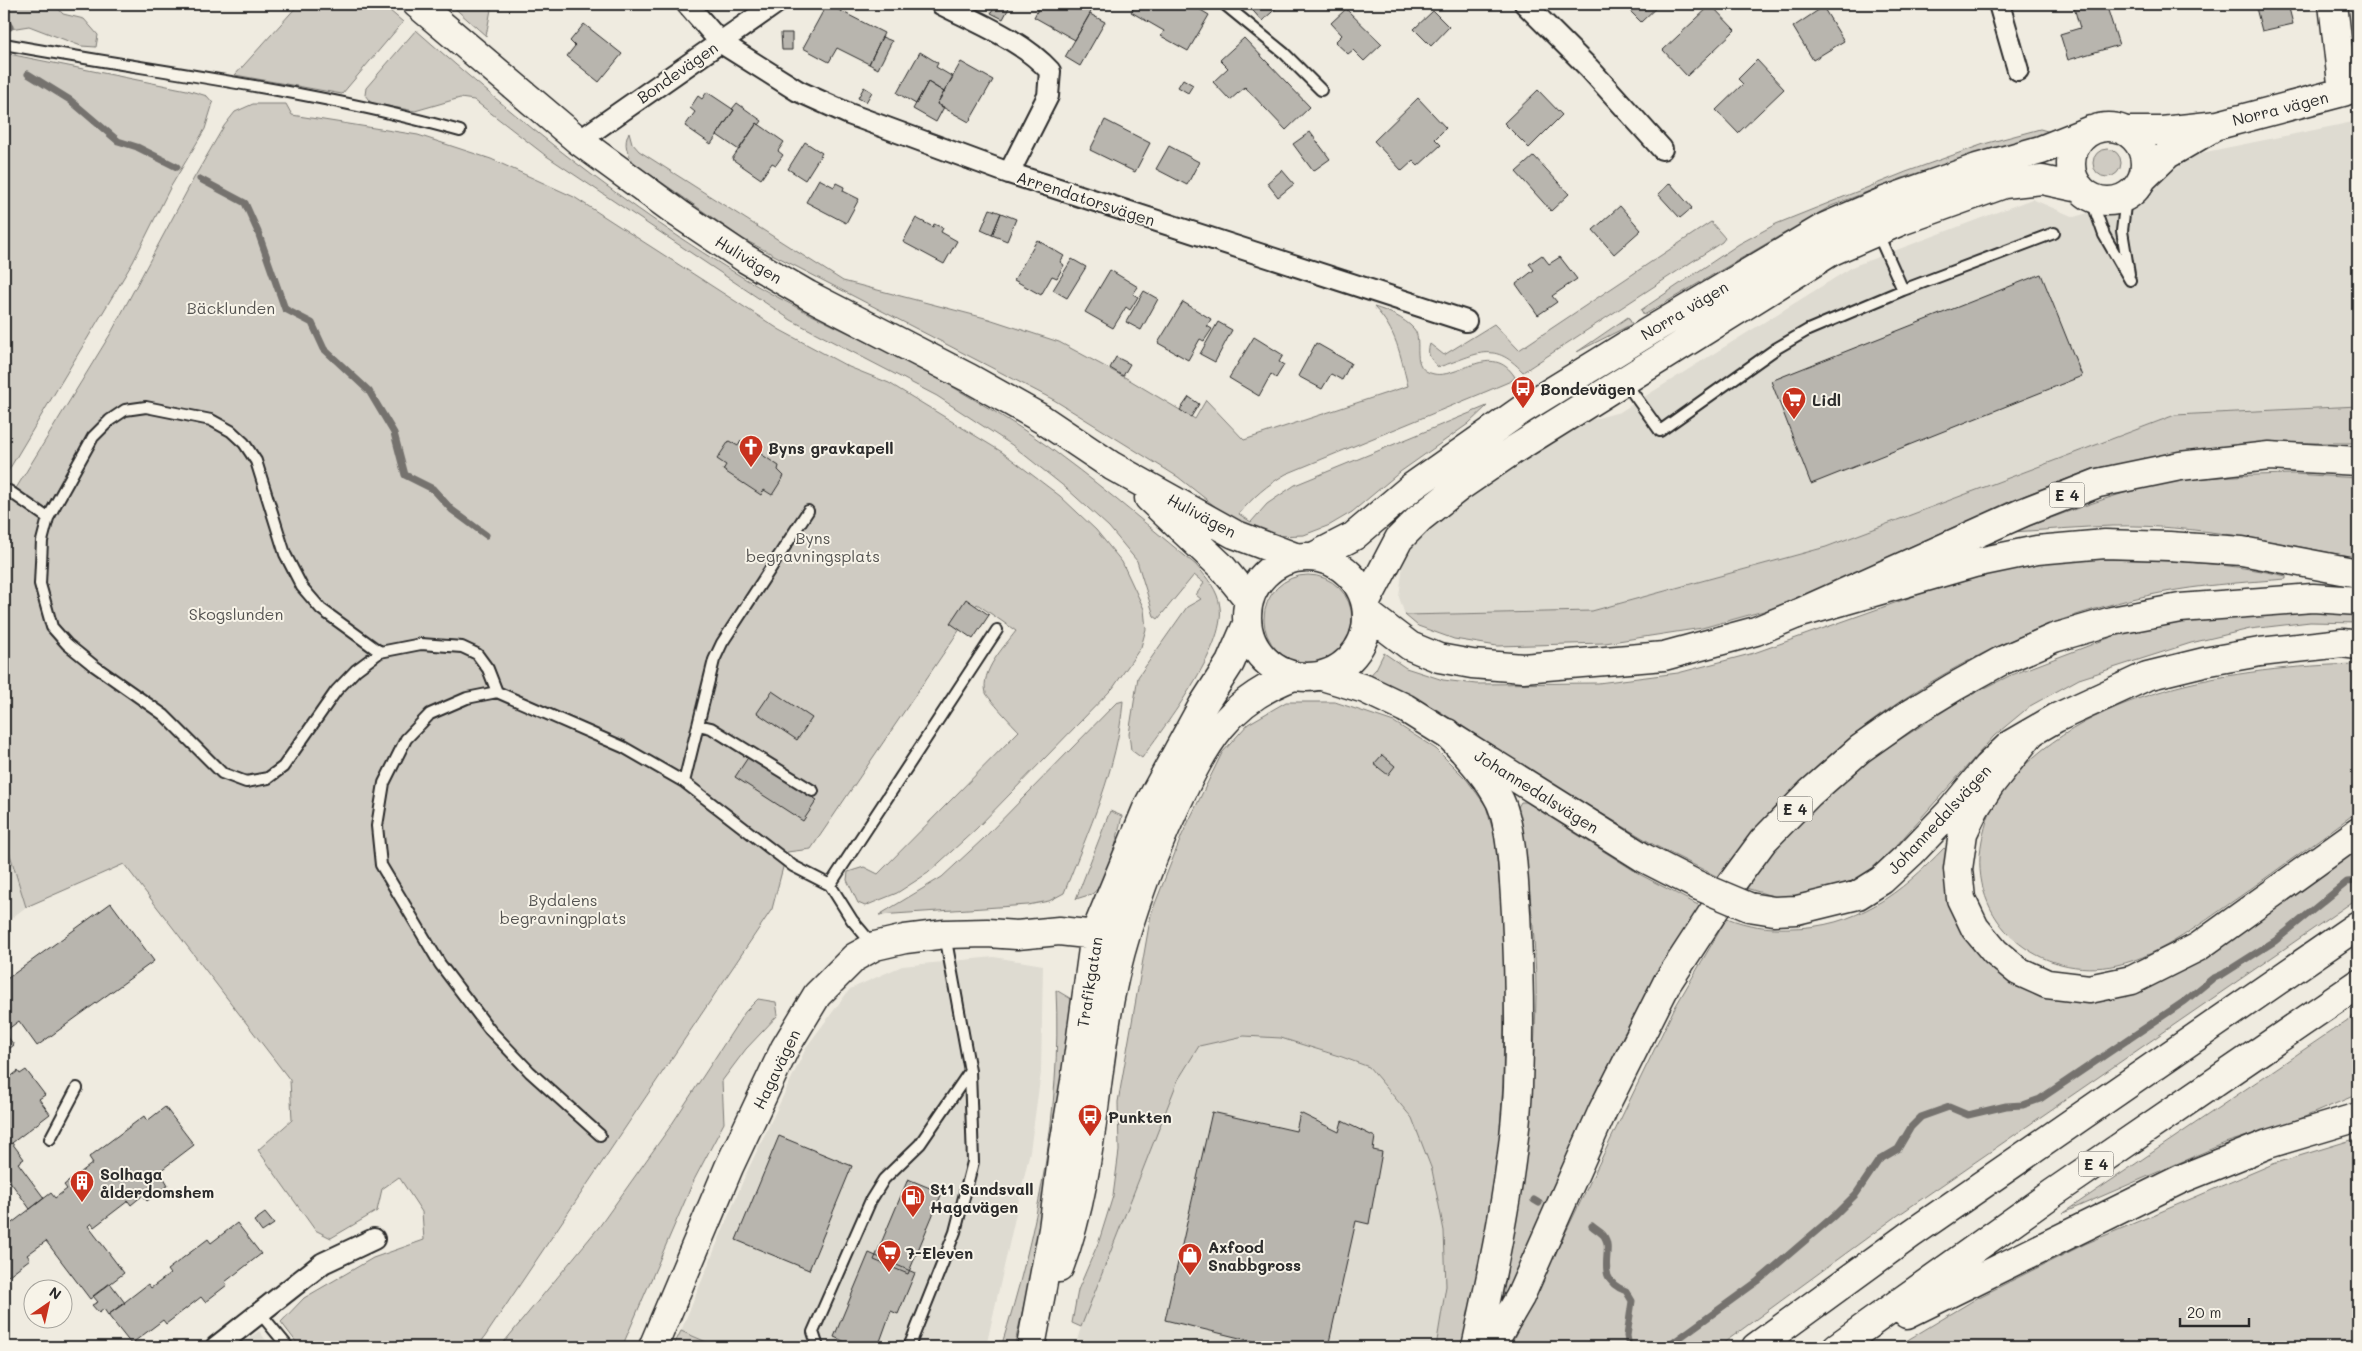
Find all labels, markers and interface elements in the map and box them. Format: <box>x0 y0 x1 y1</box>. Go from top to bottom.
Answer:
street label: Bondevägen <box>632 36 722 108</box>
street label: Norra vägen <box>2230 86 2330 130</box>
street label: Arrendatorsvägen <box>1014 166 1158 230</box>
street label: Hulivägen <box>712 230 786 288</box>
street label: Norra vägen <box>1636 276 1732 344</box>
park label: Bäcklunden <box>187 297 275 318</box>
bus stop icon: Bondevägen <box>1510 375 1536 409</box>
place label: Bondevägen <box>1540 378 1635 399</box>
supermarket icon: Lidl <box>1781 386 1807 420</box>
place label: Lidl <box>1812 389 1841 410</box>
church icon: Byns gravkapell <box>738 434 764 468</box>
place label: Byns gravkapell <box>768 437 894 458</box>
road number: E 4 <box>2050 482 2084 508</box>
street label: Hulivägen <box>1164 488 1240 542</box>
park label: Byns begravningsplats <box>746 527 880 566</box>
park label: Skogslunden <box>189 603 283 624</box>
street label: Johannedalsvägen <box>1471 744 1603 838</box>
street label: Johannedalsvägen <box>1883 760 1995 878</box>
road number: E 4 <box>1778 796 1812 822</box>
park label: Bydalens begravningplats <box>500 889 626 928</box>
street label: Trafikgatan <box>1071 935 1107 1029</box>
street label: Hagavägen <box>748 1026 804 1112</box>
bus stop icon: Punkten <box>1077 1103 1103 1137</box>
place label: Punkten <box>1108 1106 1172 1127</box>
road number: E 4 <box>2078 1152 2114 1176</box>
place label: Solhaga ålderdomshem <box>100 1163 214 1202</box>
building icon: Solhaga ålderdomshem <box>69 1169 95 1203</box>
place label: St1 Sundsvall Hagavägen <box>930 1178 1034 1217</box>
fuel station icon: St1 Sundsvall Hagavägen <box>900 1184 926 1218</box>
place label: Axfood Snabbgross <box>1208 1236 1301 1275</box>
supermarket icon: 7-Eleven <box>876 1239 902 1273</box>
place label: 7-Eleven <box>906 1242 973 1263</box>
shop icon: Axfood Snabbgross <box>1177 1242 1203 1276</box>
north arrow <box>22 1278 72 1328</box>
text: N <box>46 1282 65 1304</box>
scale bar <box>2180 1296 2248 1328</box>
text: 20 m <box>2187 1302 2221 1322</box>

